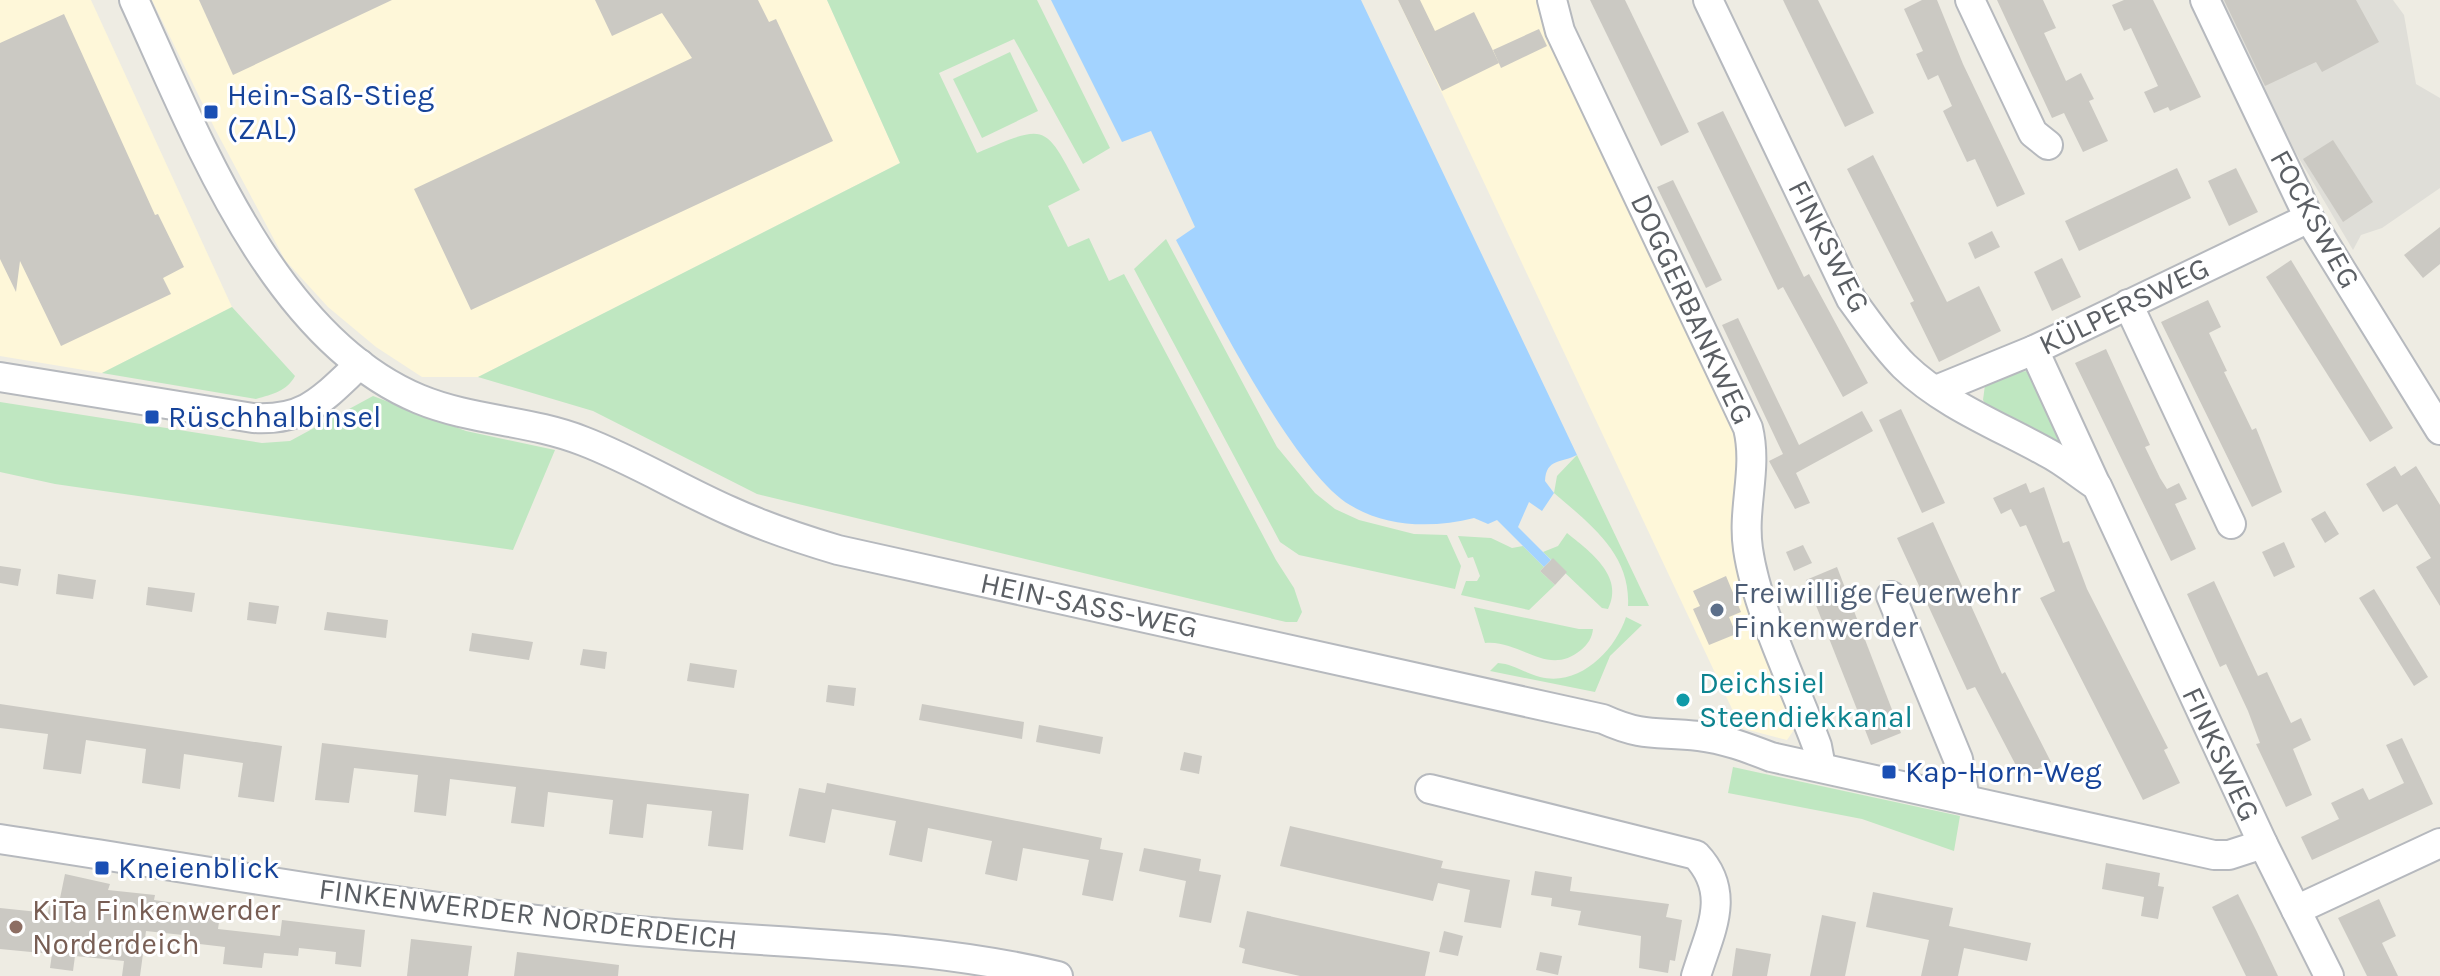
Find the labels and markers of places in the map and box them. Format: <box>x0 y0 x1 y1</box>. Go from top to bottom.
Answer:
place label: Hein-Saß-Stieg (ZAL) <box>227 77 434 147</box>
marker: Hein-Saß-Stieg (ZAL) <box>202 103 220 121</box>
place label: Rüschhalbinsel <box>168 399 381 435</box>
marker: Rüschhalbinsel <box>143 408 161 426</box>
place label: Freiwillige Feuerwehr Finkenwerder <box>1733 575 2021 645</box>
marker: Freiwillige Feuerwehr Finkenwerder <box>1708 601 1726 619</box>
place label: Deichsiel Steendiekkanal <box>1699 665 1913 735</box>
marker: Deichsiel Steendiekkanal <box>1674 691 1692 709</box>
place label: Kap-Horn-Weg <box>1905 754 2102 790</box>
marker: Kap-Horn-Weg <box>1880 763 1898 781</box>
place label: Kneienblick <box>118 850 280 886</box>
marker: Kneienblick <box>93 859 111 877</box>
place label: KiTa Finkenwerder Norderdeich <box>32 892 281 962</box>
marker: KiTa Finkenwerder Norderdeich <box>7 918 25 936</box>

